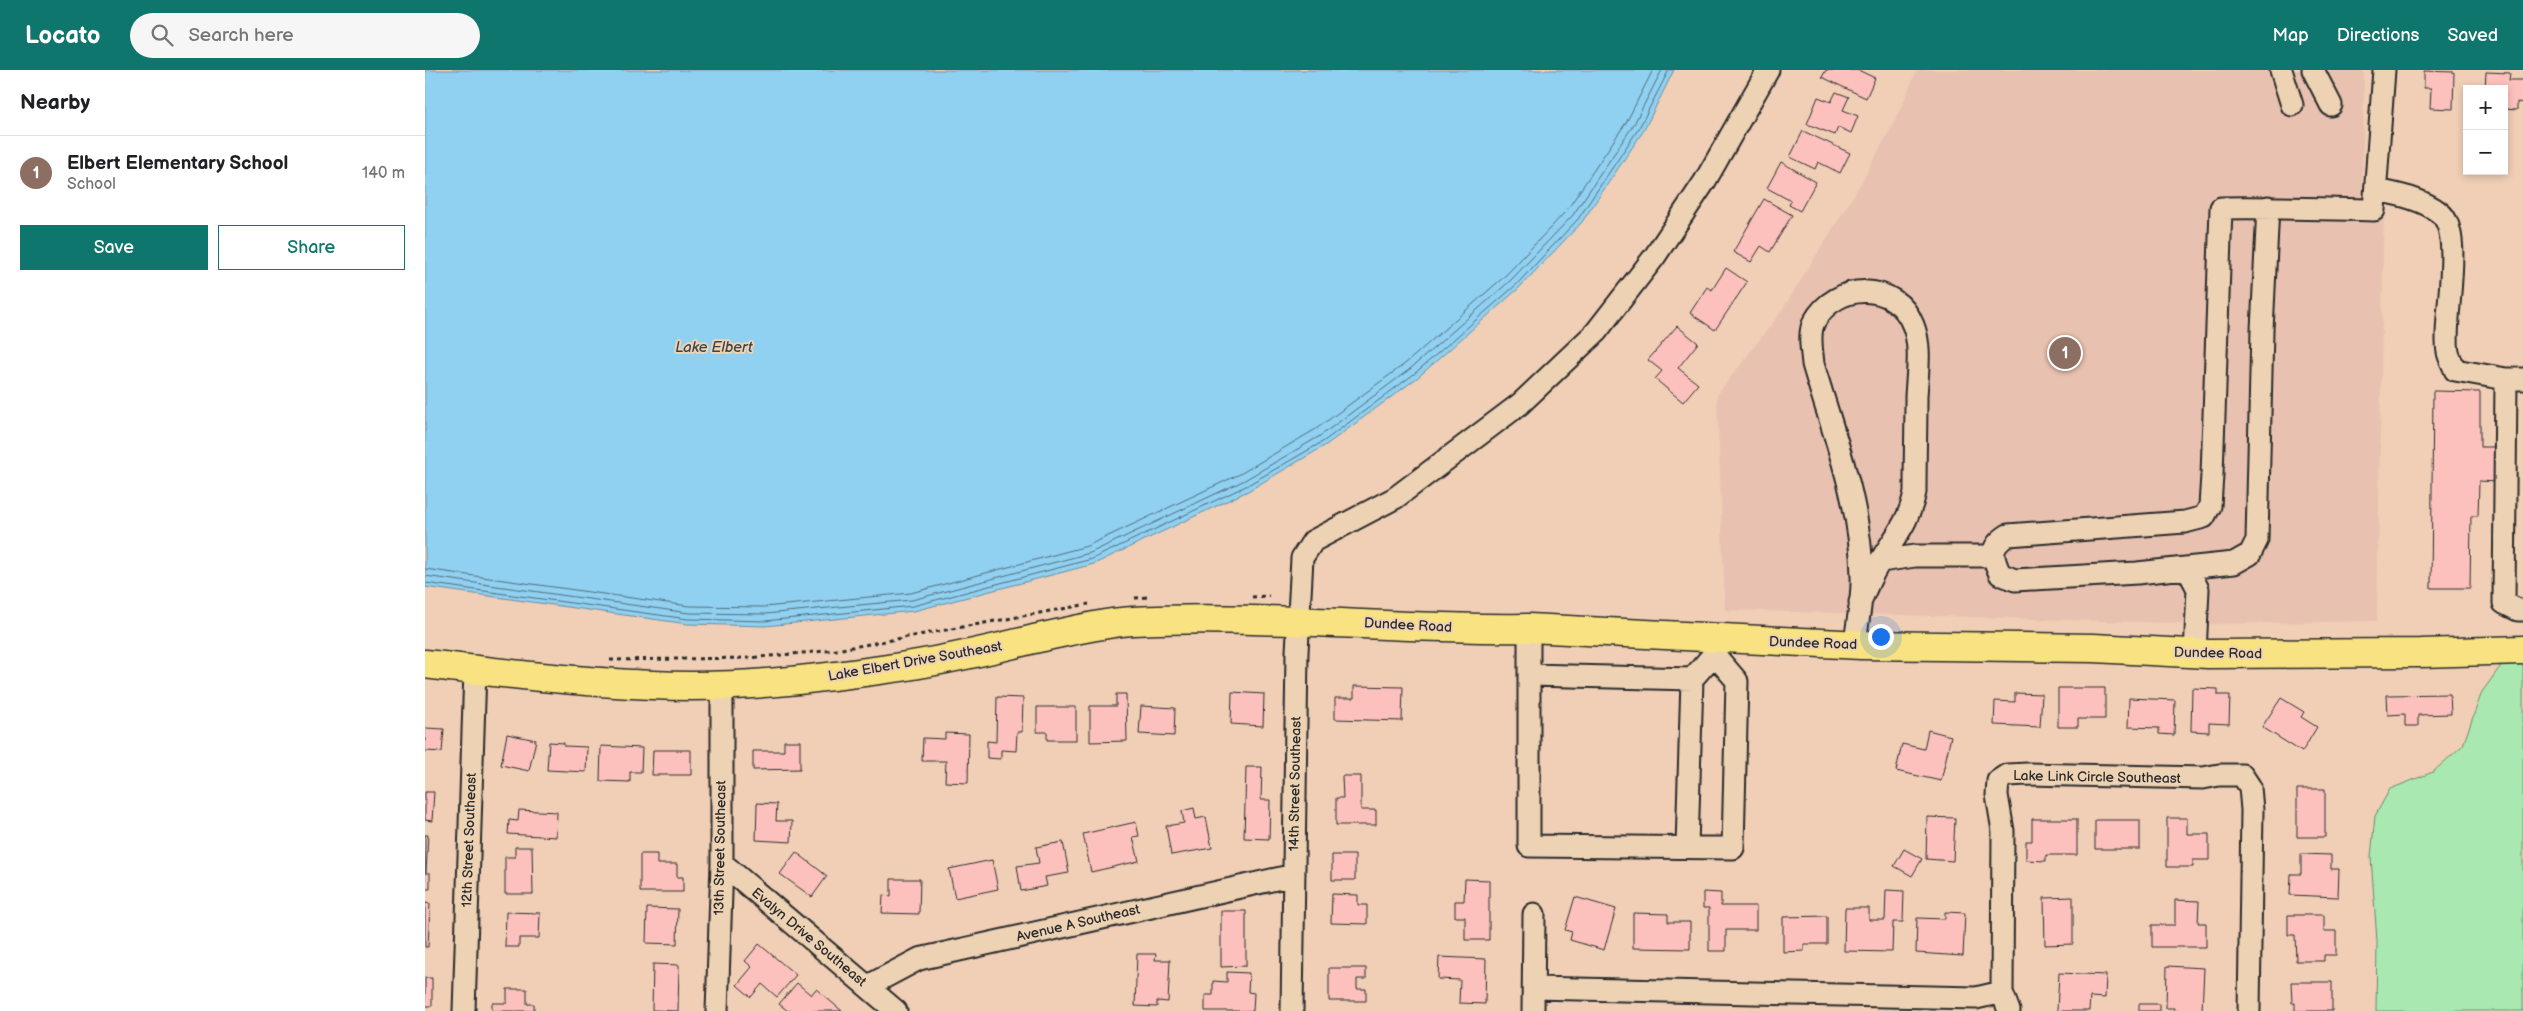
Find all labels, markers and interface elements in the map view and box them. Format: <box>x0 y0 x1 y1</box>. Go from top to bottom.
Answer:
search box <box>130 13 480 58</box>
text: Locato <box>25 21 100 50</box>
icon: search <box>148 21 176 49</box>
text: Search here <box>188 24 294 47</box>
text: Map <box>2273 25 2309 46</box>
text: Directions <box>2337 25 2419 46</box>
text: Saved <box>2447 25 2498 46</box>
map controls <box>2463 85 2508 175</box>
button: + <box>2463 85 2508 130</box>
text: Nearby <box>20 90 90 115</box>
button: − <box>2463 130 2508 175</box>
text: Elbert Elementary School <box>67 152 288 175</box>
text: 1 <box>33 164 39 183</box>
text: 140 m <box>362 164 405 183</box>
text: School <box>67 175 116 194</box>
button: Save <box>20 225 208 270</box>
button: Share <box>218 225 405 270</box>
pin: 1 <box>2049 334 2081 372</box>
water label: Lake Elbert <box>675 338 753 357</box>
street label: Dundee Road <box>1364 614 1452 636</box>
your location <box>1868 624 1894 650</box>
street label: Dundee Road <box>1769 633 1857 653</box>
street label: Lake Elbert Drive Southeast <box>827 637 1004 685</box>
street label: Dundee Road <box>2174 644 2262 662</box>
street label: 14th Street Southeast <box>1285 716 1305 852</box>
street label: Lake Link Circle Southeast <box>2013 767 2182 787</box>
street label: 12th Street Southeast <box>458 772 480 908</box>
street label: 13th Street Southeast <box>710 780 730 916</box>
street label: Evalyn Drive Southeast <box>748 884 870 991</box>
street label: Avenue A Southeast <box>1015 900 1142 945</box>

